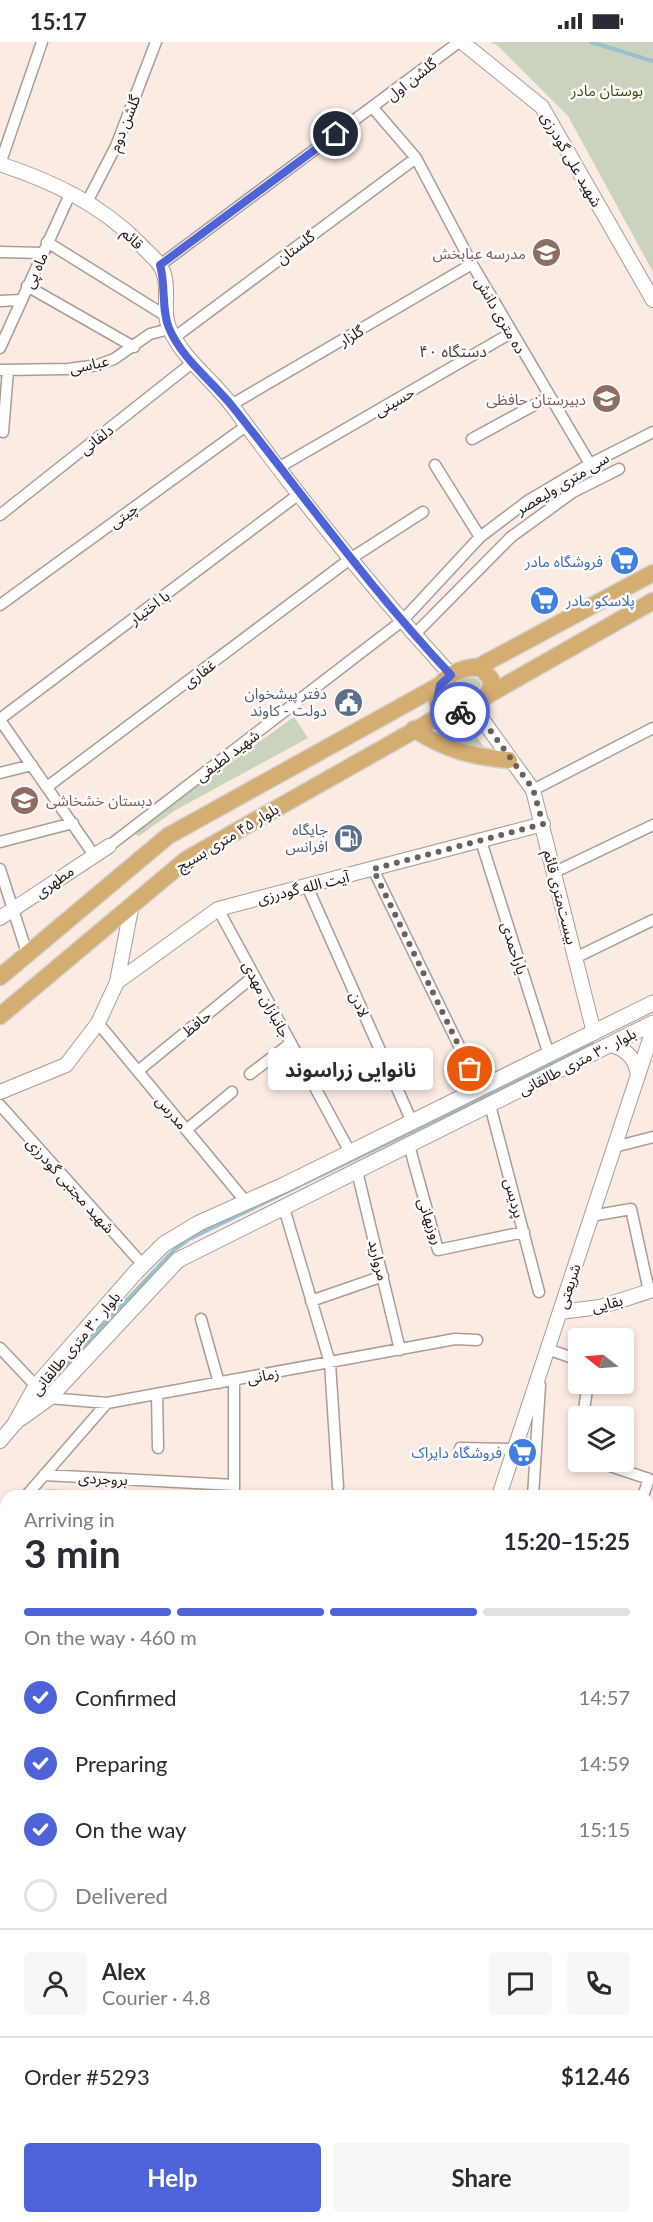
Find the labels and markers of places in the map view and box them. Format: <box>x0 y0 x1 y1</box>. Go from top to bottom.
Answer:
pin <box>310 108 361 159</box>
school or university icon: مدرسه عبابخش <box>531 237 563 269</box>
place label: مدرسه عبابخش <box>433 244 526 263</box>
school or university icon: دبیرستان حافظی <box>591 383 623 415</box>
place label: دبیرستان حافظی <box>486 390 586 409</box>
supermarket icon: فروشگاه مادر <box>608 545 640 577</box>
place label: فروشگاه مادر <box>524 552 603 571</box>
supermarket icon: پلاسکو مادر <box>529 584 561 616</box>
place label: پلاسکو مادر <box>565 591 635 611</box>
place label: دفتر پیشخوان دولت - کاوند <box>244 684 327 720</box>
public building icon: دفتر پیشخوان دولت - کاوند <box>332 686 364 718</box>
school or university icon: دبستان خشخاشی <box>9 784 41 816</box>
place label: دبستان خشخاشی <box>46 791 152 810</box>
place label: جایگاه افرانس <box>286 820 328 856</box>
fuel station icon: جایگاه افرانس <box>333 822 365 854</box>
pin <box>444 1043 495 1094</box>
callout: نانوایی زراسوند <box>269 1048 434 1090</box>
supermarket icon: فروشگاه دایراک <box>507 1436 539 1468</box>
place label: فروشگاه دایراک <box>411 1443 502 1462</box>

